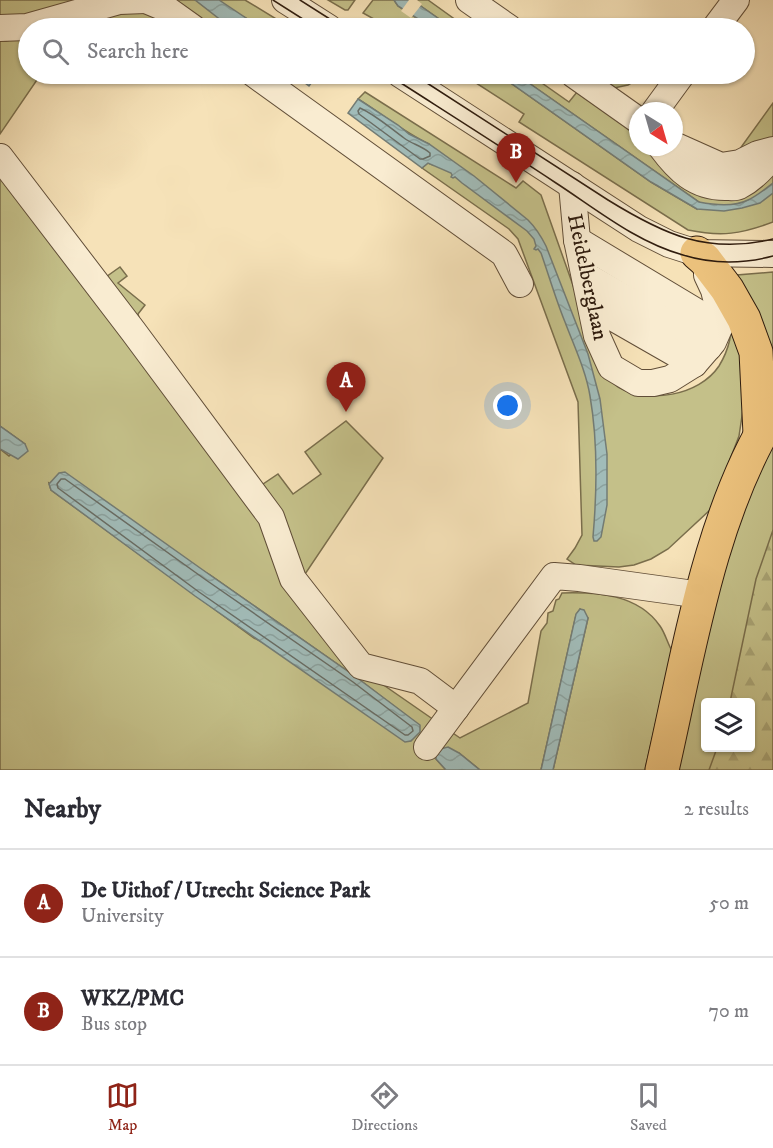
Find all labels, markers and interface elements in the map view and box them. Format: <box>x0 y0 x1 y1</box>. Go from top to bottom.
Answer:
search box <box>18 18 755 84</box>
icon: search <box>39 35 72 68</box>
text: Search here <box>87 38 189 65</box>
north arrow <box>629 102 683 156</box>
pin: B <box>496 134 536 183</box>
street label: Heidelberglaan <box>561 212 613 343</box>
pin: A <box>326 362 366 412</box>
your location <box>493 391 522 420</box>
map controls <box>701 698 755 752</box>
button: layers <box>701 698 755 752</box>
text: Nearby <box>24 793 101 826</box>
text: 2 results <box>684 797 749 822</box>
text: De Uithof / Utrecht Science Park <box>81 877 370 904</box>
text: A <box>37 891 50 916</box>
text: 50 m <box>709 891 749 916</box>
text: University <box>81 904 164 929</box>
text: WKZ/PMC <box>81 985 184 1012</box>
text: B <box>37 999 50 1024</box>
text: 70 m <box>708 999 749 1024</box>
text: Bus stop <box>81 1012 147 1037</box>
tab: Map <box>106 1079 139 1135</box>
tab: Directions <box>351 1079 418 1135</box>
tab: Saved <box>630 1079 667 1135</box>

